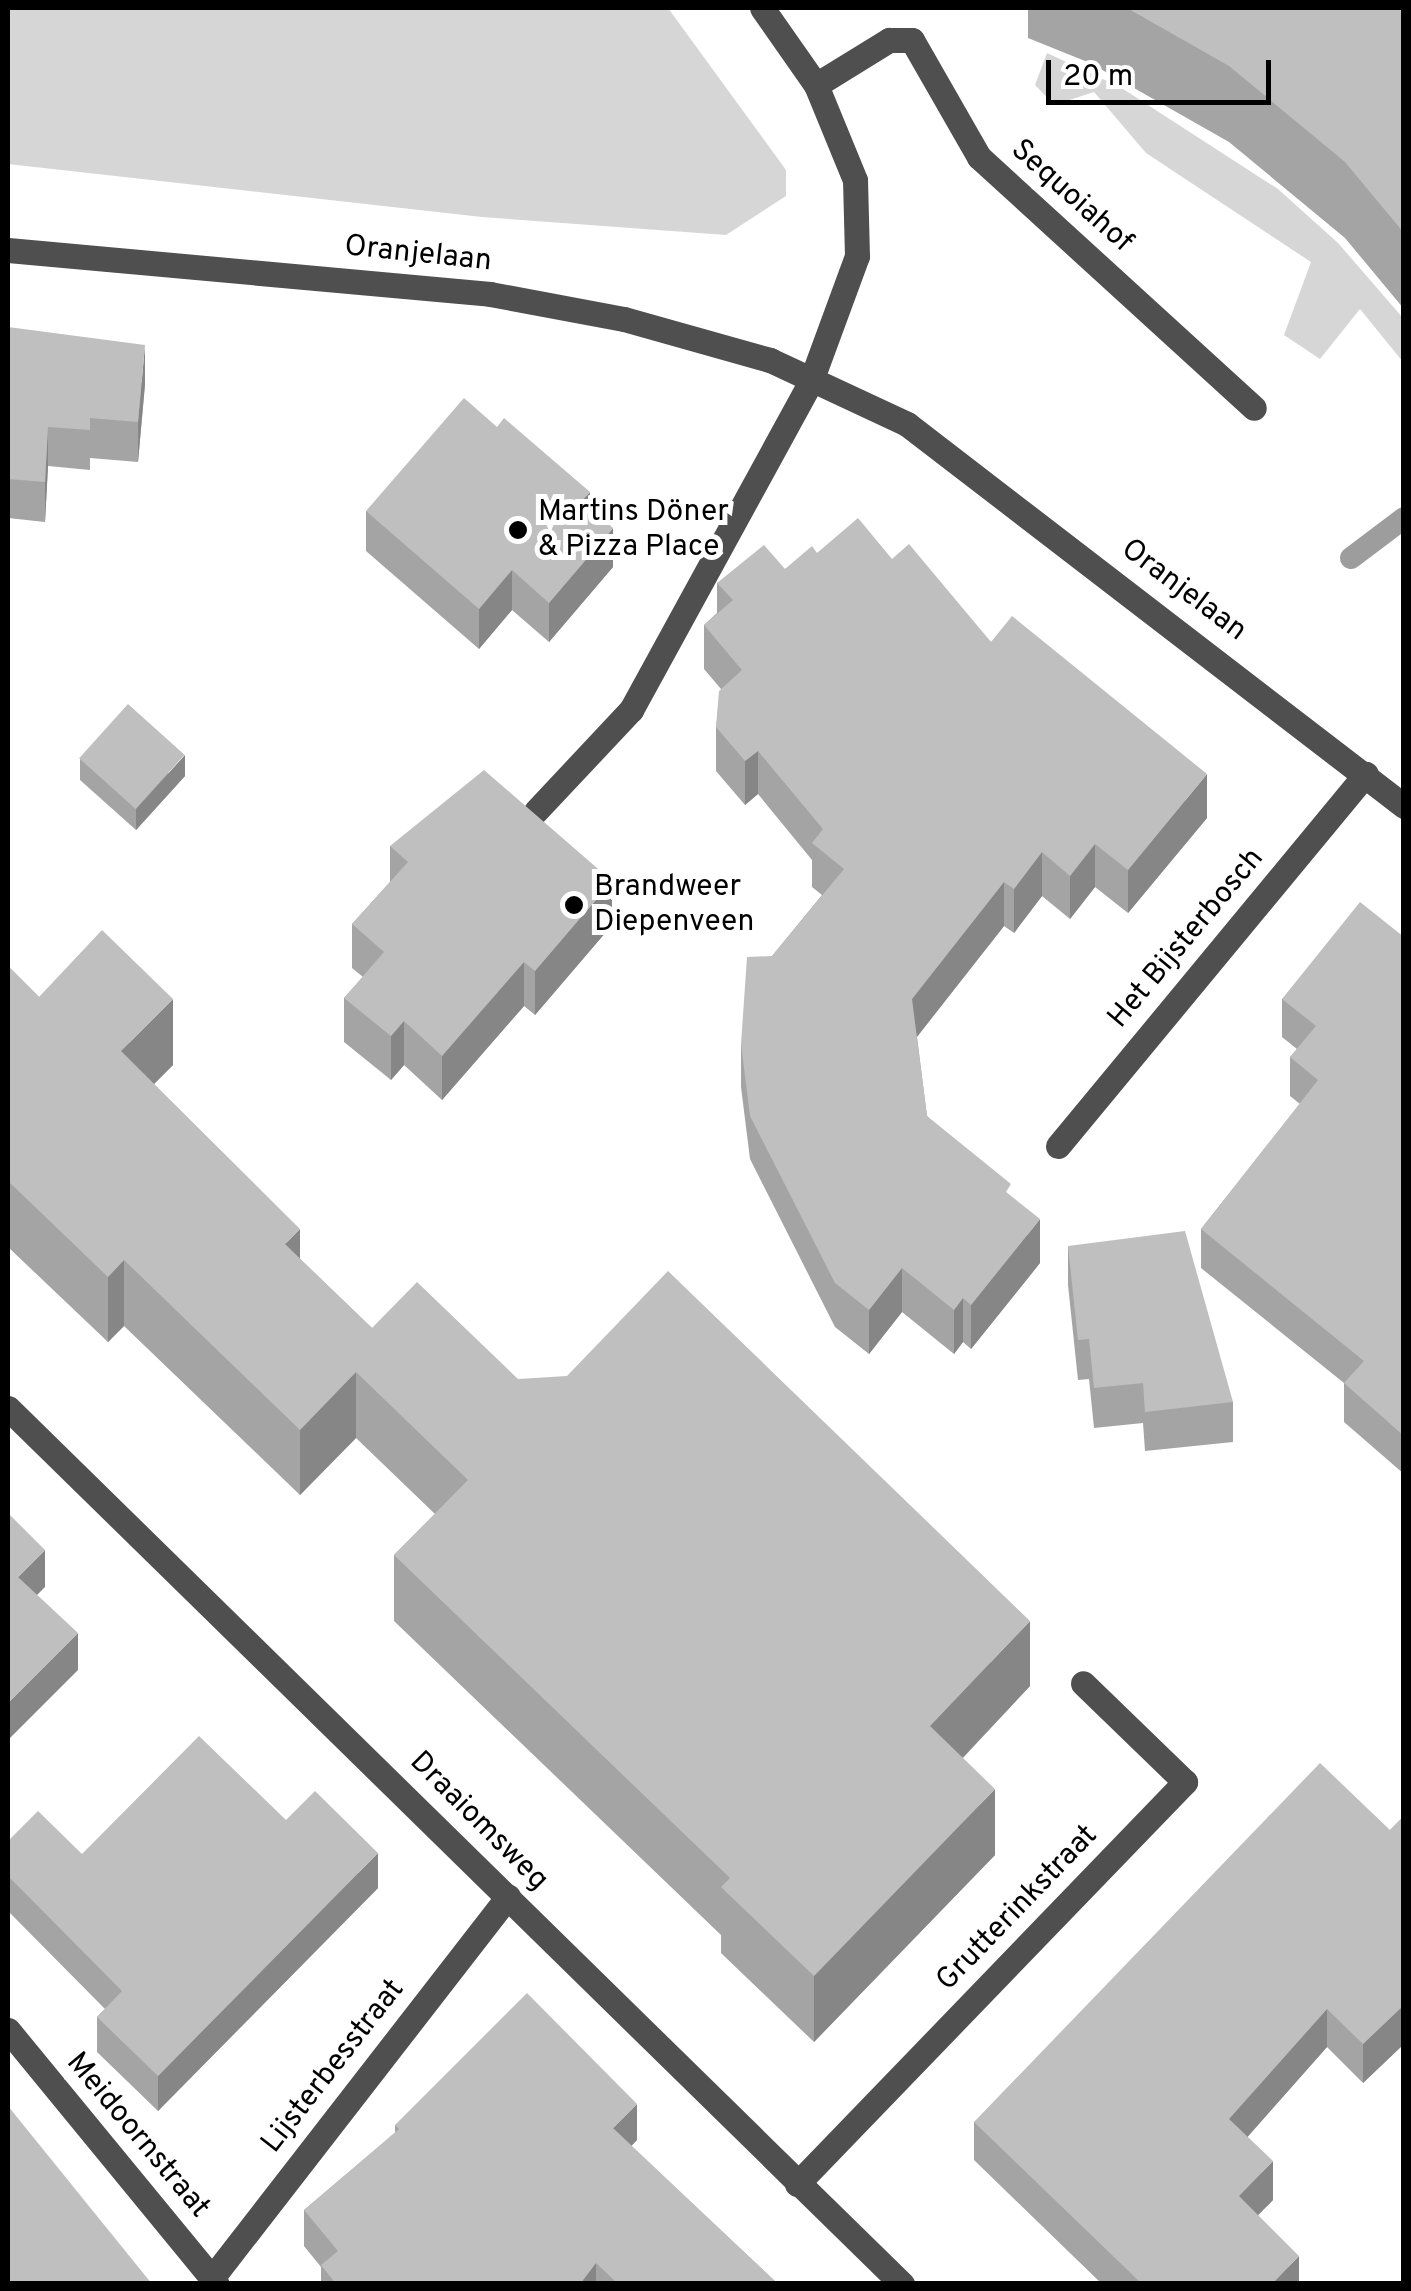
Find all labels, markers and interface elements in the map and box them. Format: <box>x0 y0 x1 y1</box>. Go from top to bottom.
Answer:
scale bar <box>1051 40 1276 102</box>
text: 20 m <box>1063 59 1133 96</box>
street label: Sequoiahof <box>1003 133 1139 261</box>
street label: Oranjelaan <box>343 229 493 281</box>
place label: Martins Döner & Pizza Place <box>538 495 729 566</box>
marker: Martins Döner & Pizza Place <box>507 519 529 541</box>
street label: Oranjelaan <box>1113 532 1253 650</box>
street label: Het Bijsterbosch <box>1101 842 1273 1036</box>
place label: Brandweer Diepenveen <box>594 870 754 940</box>
marker: Brandweer Diepenveen <box>563 894 585 916</box>
street label: Draaiomsweg <box>401 1745 555 1899</box>
street label: Grutterinkstraat <box>930 1819 1106 1999</box>
street label: Lijsterbesstraat <box>255 1973 413 2161</box>
street label: Meidoornstraat <box>57 2046 217 2226</box>

